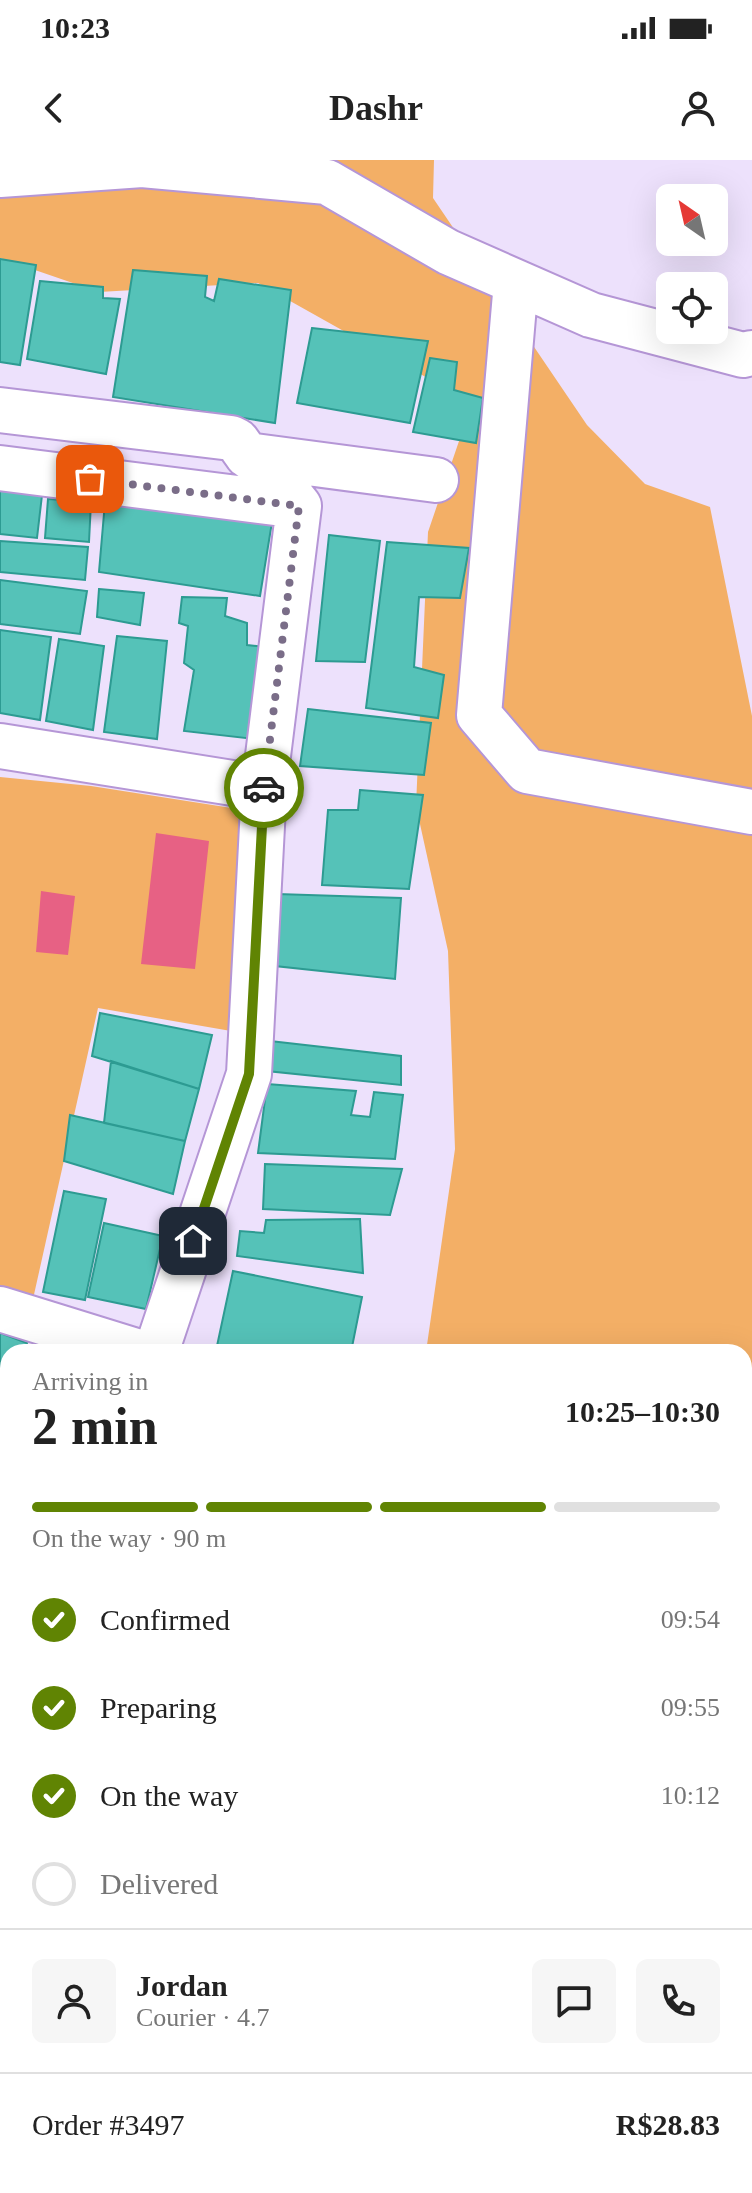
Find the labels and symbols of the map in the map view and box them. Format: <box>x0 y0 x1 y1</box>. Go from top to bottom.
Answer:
north arrow <box>656 184 728 256</box>
pin <box>56 445 124 513</box>
courier <box>224 748 304 828</box>
pin <box>159 1207 227 1275</box>

